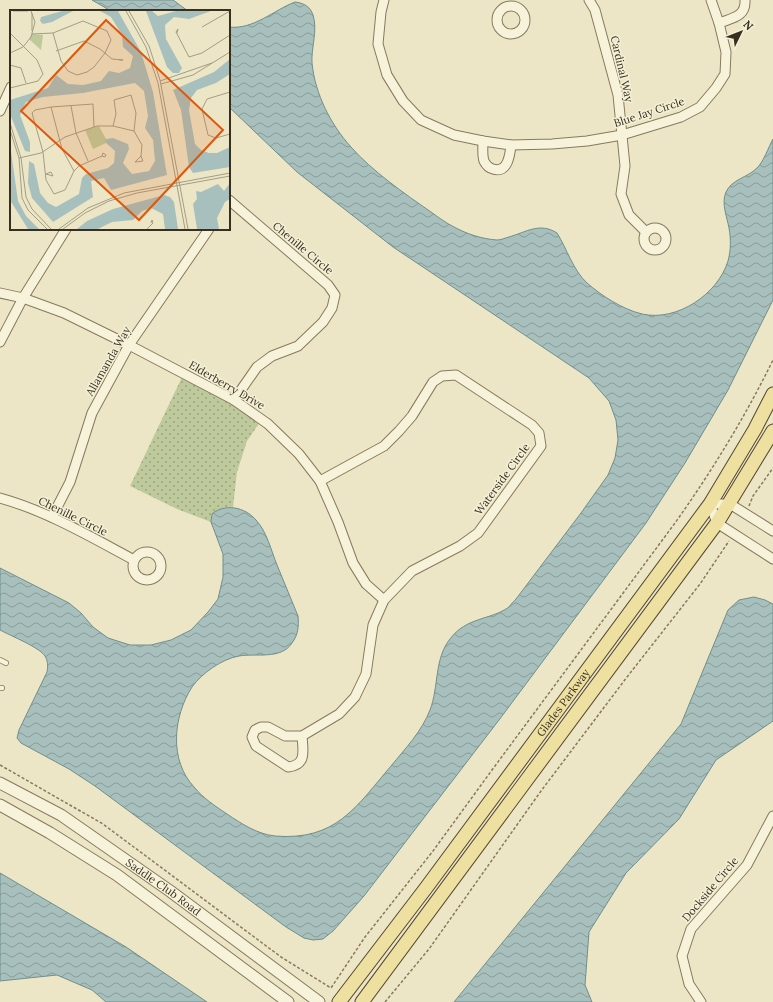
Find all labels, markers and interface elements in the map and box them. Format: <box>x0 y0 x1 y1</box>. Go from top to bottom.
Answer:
inset map <box>10 10 230 230</box>
north arrow <box>721 12 761 52</box>
text: N <box>740 17 757 33</box>
street label: Cardinal Way <box>608 34 636 104</box>
street label: Blue Jay Circle <box>612 94 686 130</box>
street label: Chenille Circle <box>270 218 336 278</box>
street label: Allamanda Way <box>82 324 134 399</box>
street label: Elderberry Drive <box>187 358 268 412</box>
street label: Waterside Circle <box>471 440 533 517</box>
street label: Chenille Circle <box>36 493 110 539</box>
street label: Glades Parkway <box>534 666 593 739</box>
street label: Dockside Circle <box>679 854 741 924</box>
street label: Saddle Club Road <box>123 855 204 919</box>

